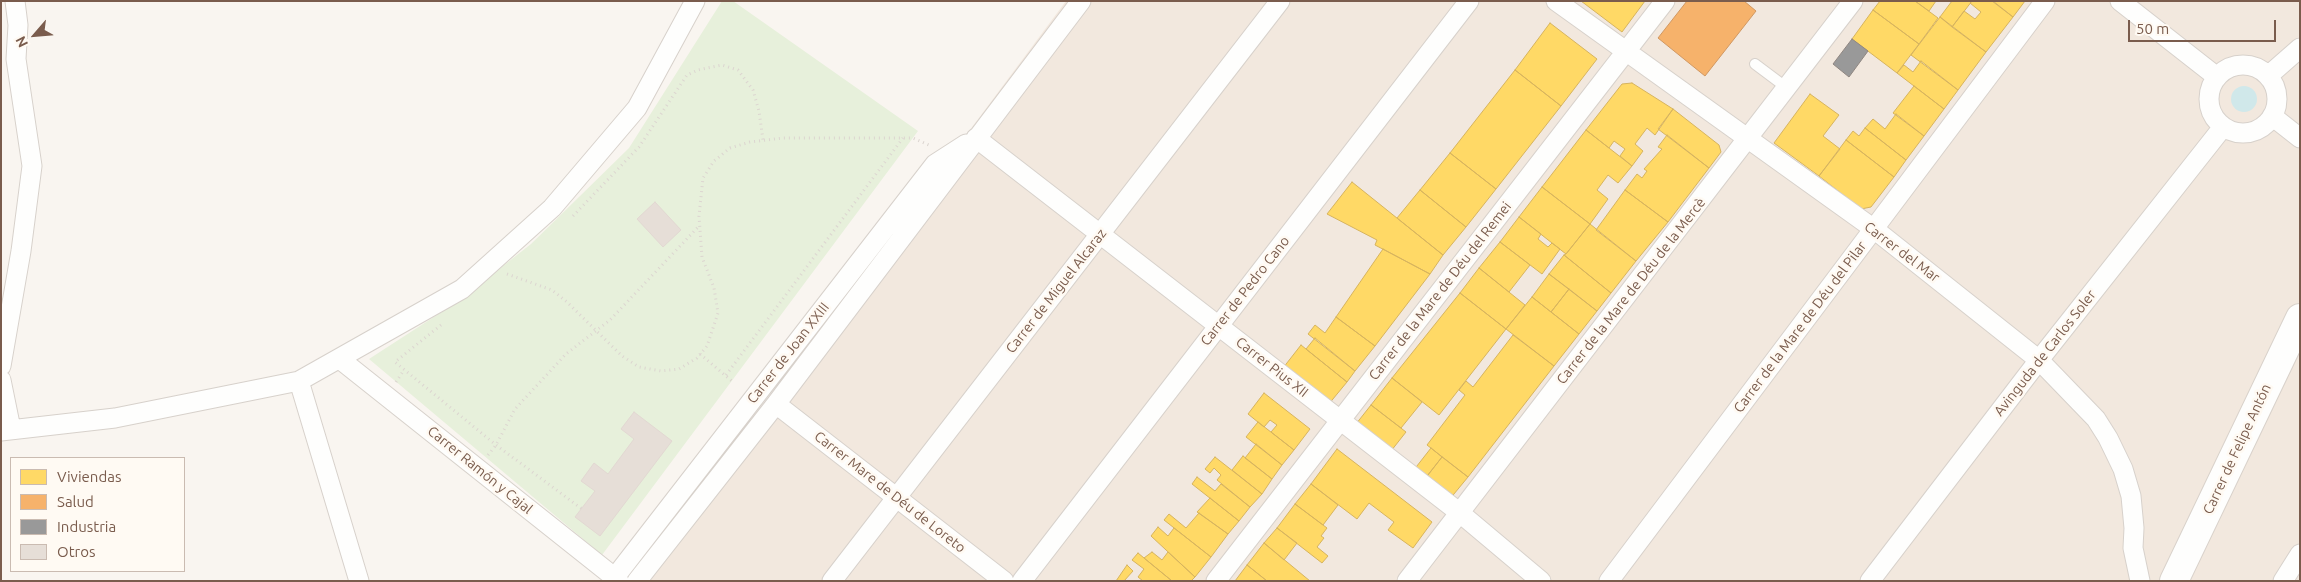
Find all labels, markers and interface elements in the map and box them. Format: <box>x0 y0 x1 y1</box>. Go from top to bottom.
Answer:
north arrow <box>10 10 60 60</box>
scale bar <box>2131 10 2278 42</box>
text: 50 m <box>2136 20 2169 37</box>
text: N <box>12 34 31 50</box>
street label: Carrer de la Mare de Déu de la Mercè <box>1553 194 1709 388</box>
street label: Carrer de la Mare de Déu del Remei <box>1365 198 1515 384</box>
street label: Carrer del Mar <box>1861 218 1943 286</box>
street label: Carrer de Miguel Alcaraz <box>1002 225 1110 357</box>
street label: Carrer de Pedro Cano <box>1197 233 1293 349</box>
street label: Carrer de la Mare de Déu del Pilar <box>1730 238 1870 416</box>
street label: Avinguda de Carlos Soler <box>1991 287 2099 419</box>
street label: Carrer de Joan XXIII <box>743 299 833 407</box>
street label: Carrer Pius XII <box>1232 333 1312 401</box>
street label: Carrer de Felipe Antón <box>2199 381 2275 517</box>
street label: Carrer Ramón y Cajal <box>424 423 536 517</box>
street label: Carrer Mare de Déu de Loreto <box>811 428 969 556</box>
legend <box>10 457 185 572</box>
text: Viviendas <box>57 468 121 485</box>
text: Salud <box>57 493 94 510</box>
text: Industria <box>57 518 116 535</box>
text: Otros <box>57 543 96 560</box>

